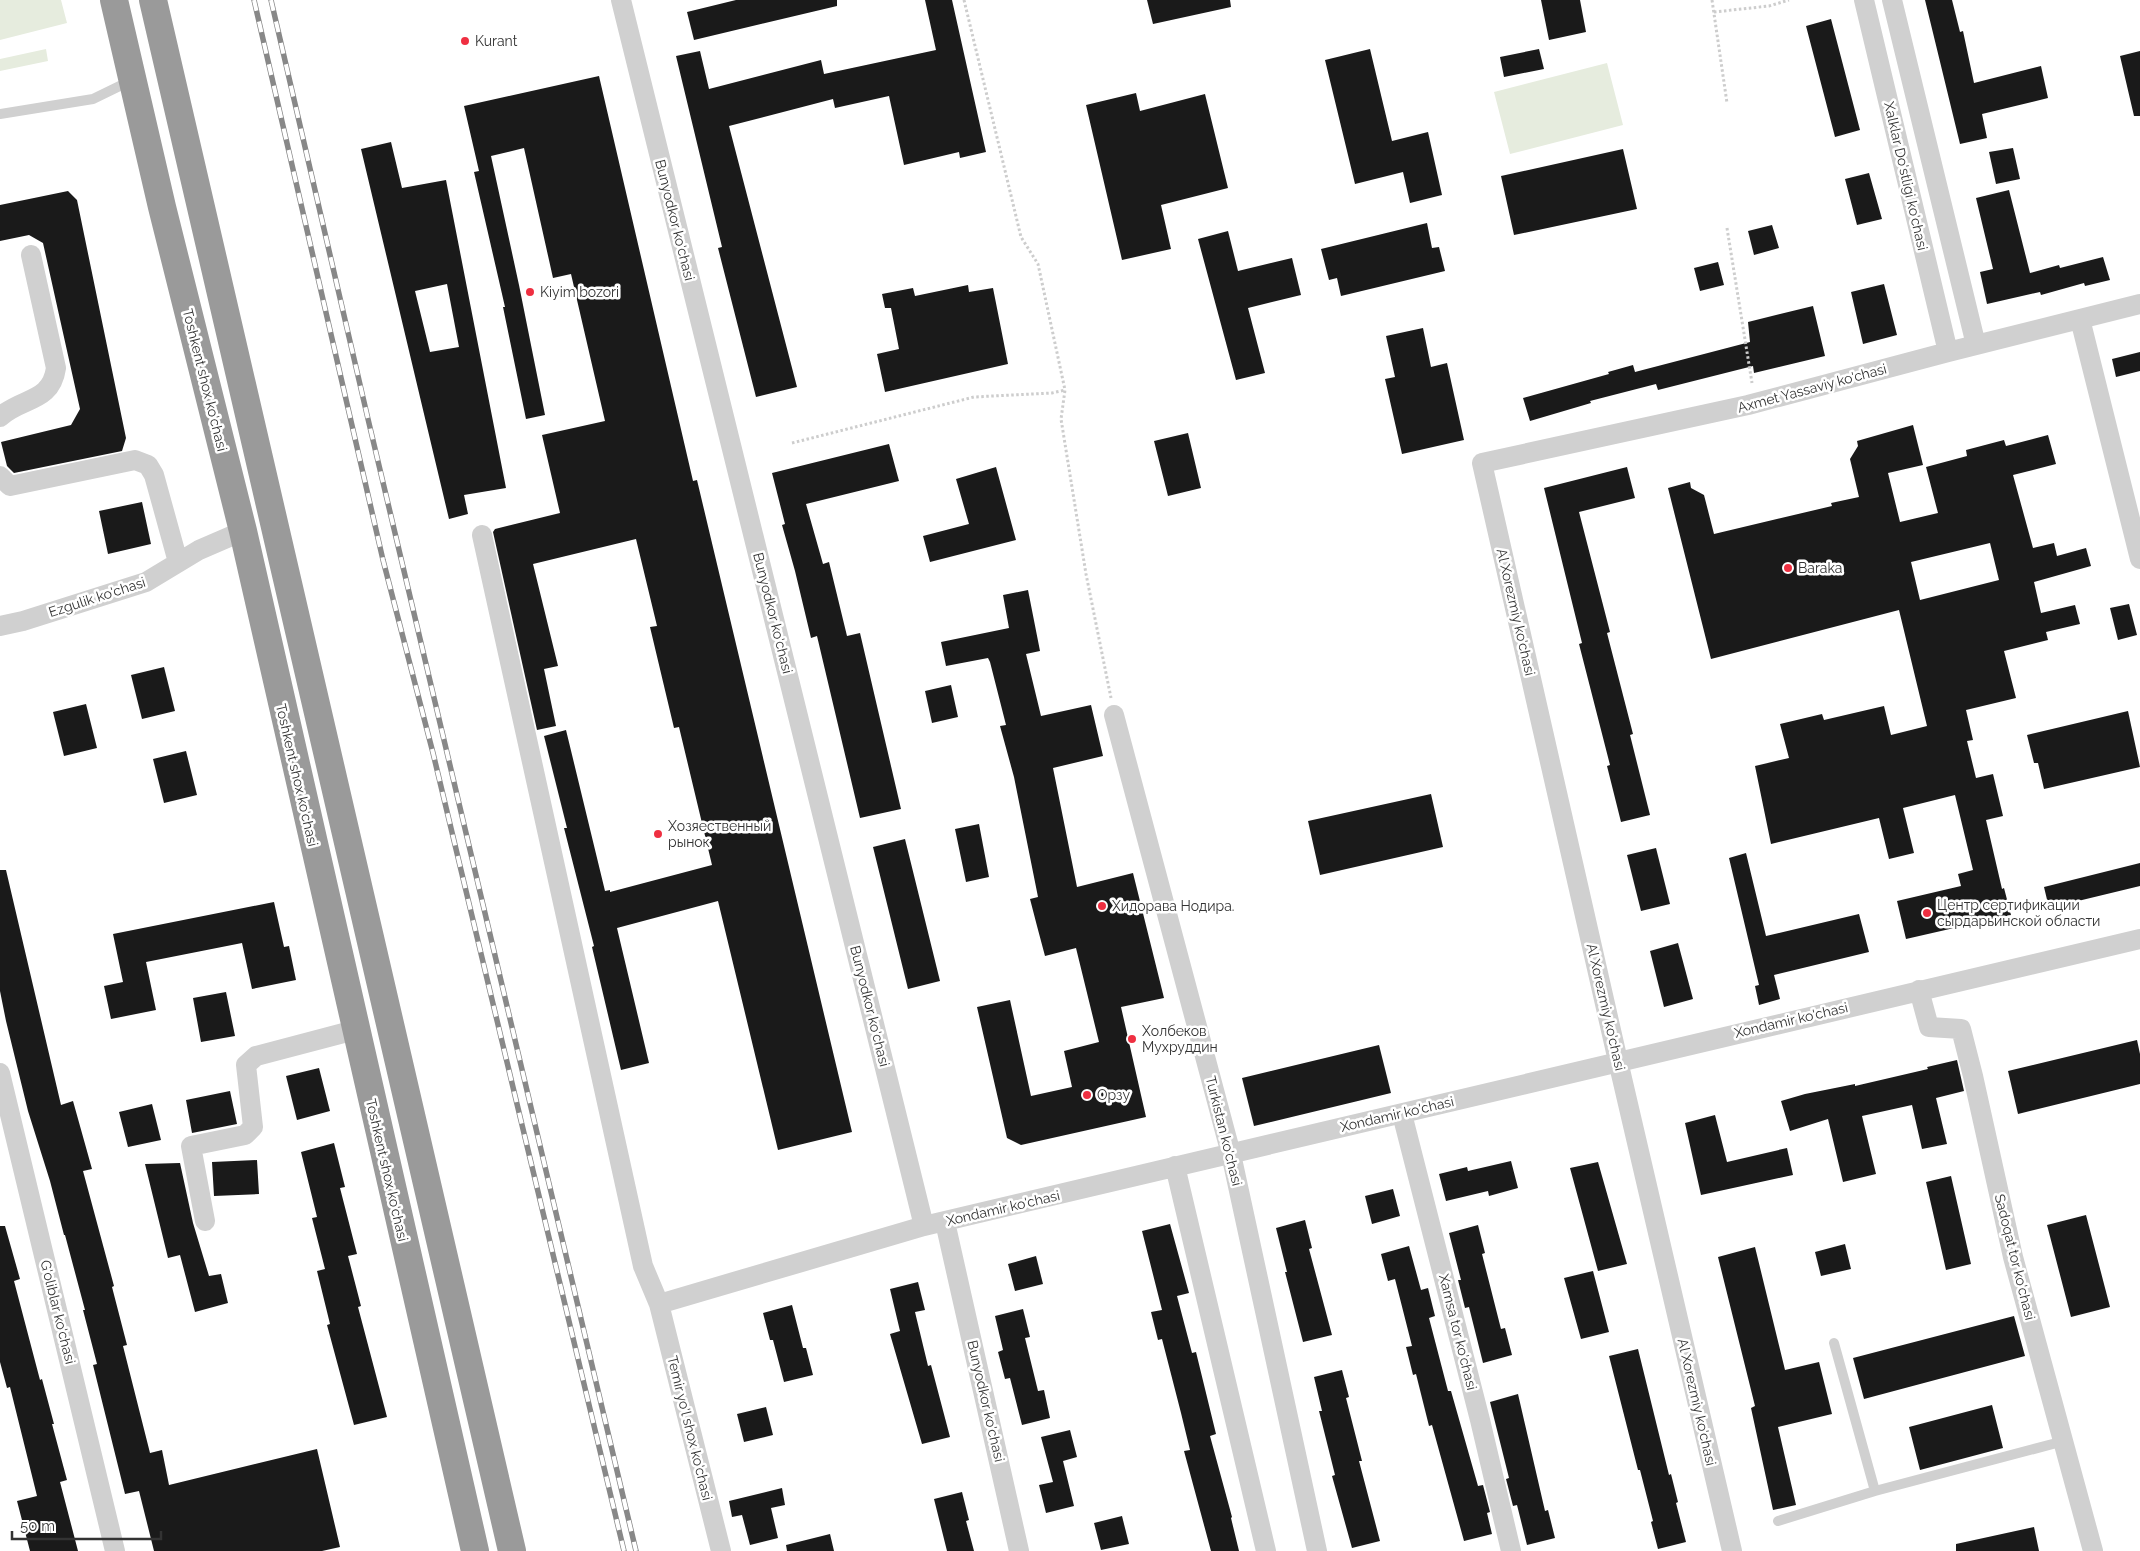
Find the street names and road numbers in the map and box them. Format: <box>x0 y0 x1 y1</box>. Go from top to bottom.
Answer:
street label: Xalklar Do'stligi ko'chasi <box>1881 100 1931 252</box>
street label: Bunyodkor ko'chasi <box>652 158 698 282</box>
street label: Toshkent shox ko'chasi <box>180 307 230 453</box>
street label: Axmet Yassaviy ko'chasi <box>1736 360 1888 416</box>
street label: Al Xorezmiy ko'chasi <box>1494 547 1538 677</box>
street label: Bunyodkor ko'chasi <box>750 551 796 675</box>
street label: Ezgulik ko'chasi <box>47 574 147 620</box>
street label: Toshkent shox ko'chasi <box>273 702 321 848</box>
street label: Al Xorezmiy ko'chasi <box>1584 942 1628 1072</box>
street label: Bunyodkor ko'chasi <box>847 944 893 1068</box>
street label: Xondamir ko'chasi <box>1733 999 1849 1041</box>
street label: Turkistan ko'chasi <box>1203 1074 1245 1188</box>
street label: Xondamir ko'chasi <box>1339 1093 1455 1135</box>
street label: Toshkent shox ko'chasi <box>363 1097 411 1243</box>
street label: Xondamir ko'chasi <box>945 1187 1061 1229</box>
street label: Sadoqat tor ko'chasi <box>1992 1192 2038 1322</box>
street label: G'oliblar ko'chasi <box>37 1258 79 1366</box>
street label: Xamsa tor ko'chasi <box>1436 1272 1480 1392</box>
street label: Al Xorezmiy ko'chasi <box>1675 1337 1719 1467</box>
street label: Bunyodkor ko'chasi <box>964 1339 1008 1463</box>
street label: Temir yo'l shox ko'chasi <box>664 1354 716 1502</box>

